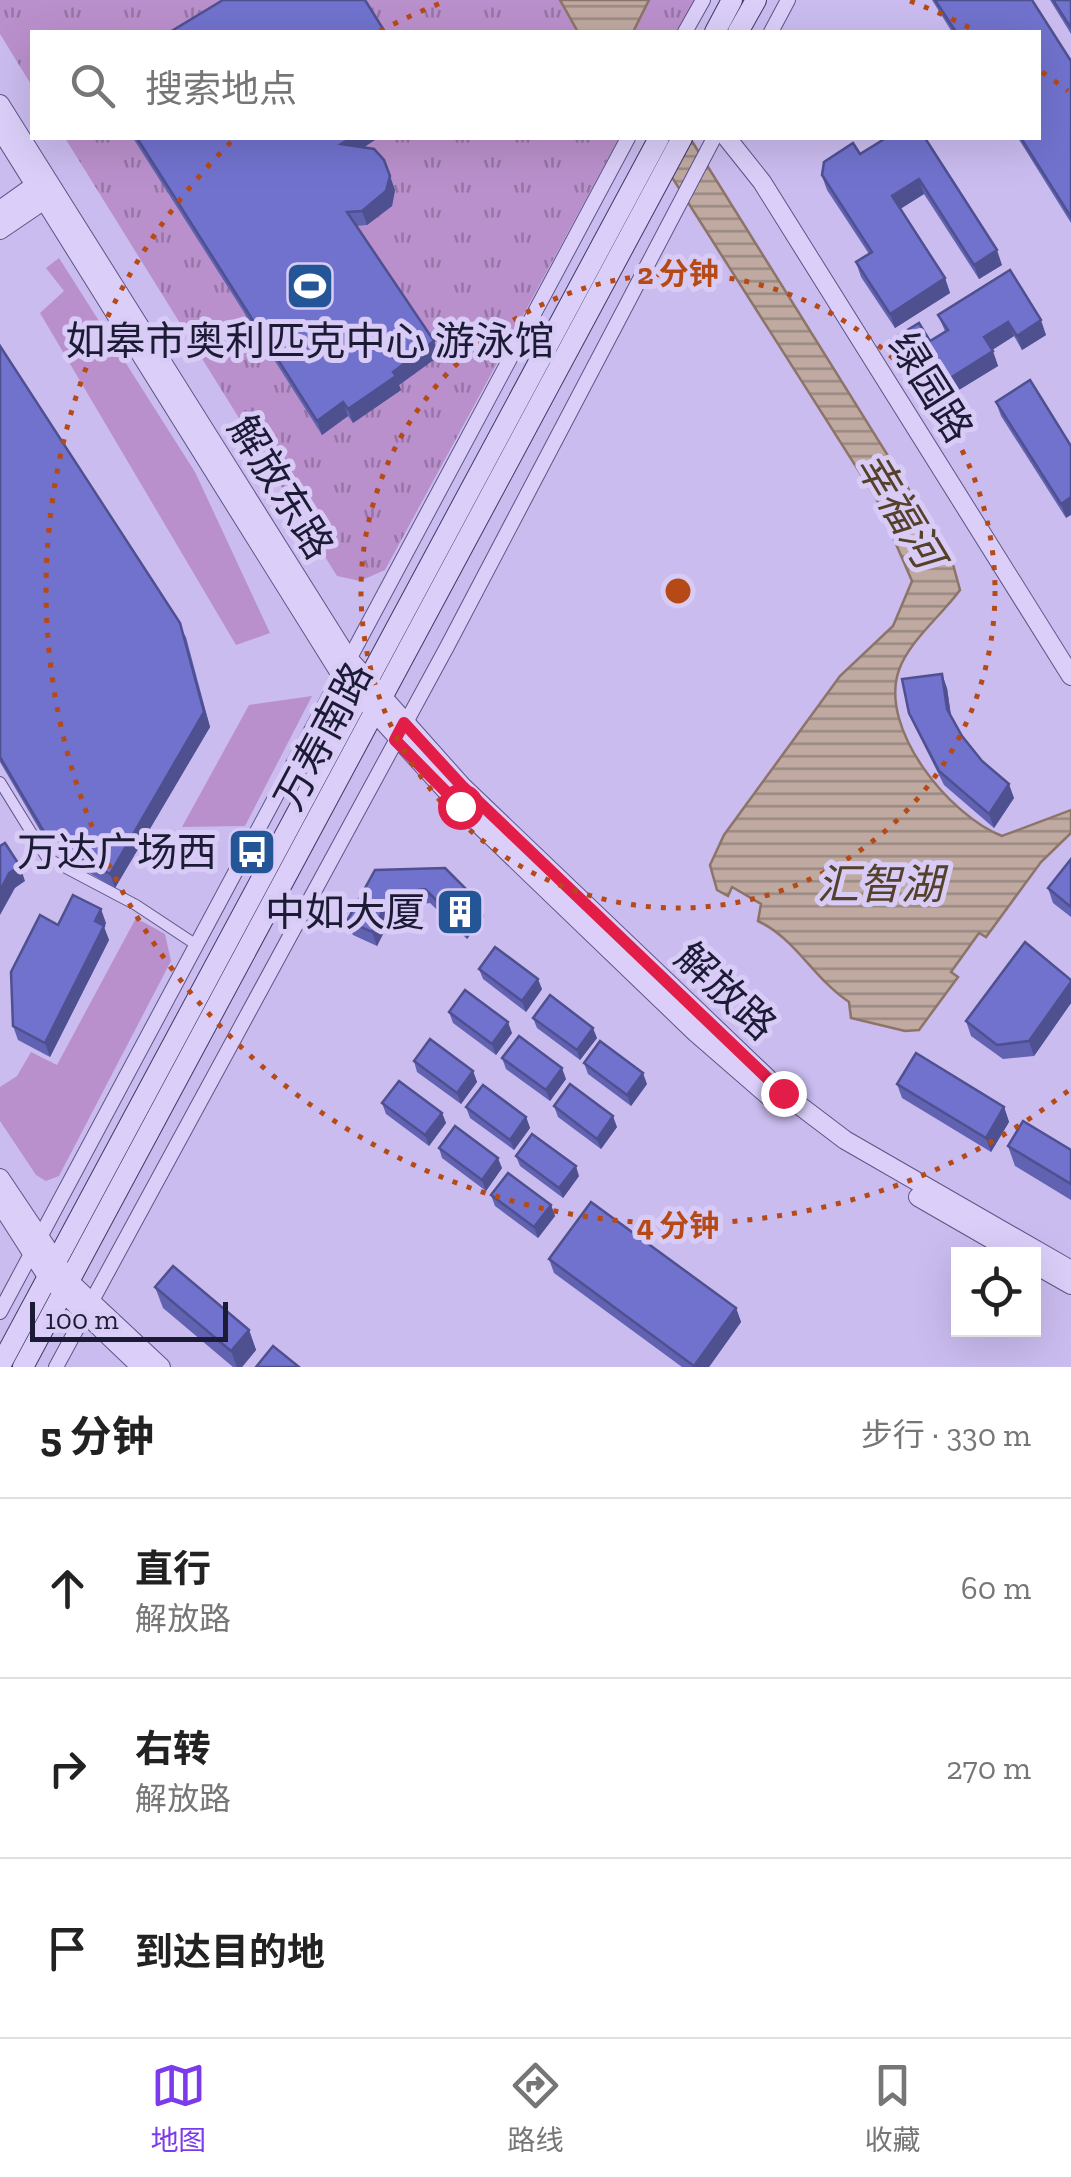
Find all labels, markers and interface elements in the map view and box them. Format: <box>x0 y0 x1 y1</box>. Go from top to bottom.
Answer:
search box <box>30 30 1041 140</box>
icon: search <box>65 58 120 113</box>
text: 搜索地点 <box>145 66 297 112</box>
text: 2 分钟 <box>637 256 719 292</box>
sports icon: 如皋市奥利匹克中心 游泳馆 <box>284 260 336 312</box>
place label: 如皋市奥利匹克中心 游泳馆 <box>65 317 555 365</box>
street label: 绿园路 <box>879 323 983 451</box>
street label: 解放东路 <box>218 406 344 568</box>
water label: 幸福河 <box>846 443 958 583</box>
centre of rings <box>660 573 696 609</box>
street label: 万寿南路 <box>264 654 382 818</box>
route start <box>438 784 484 830</box>
bus stop icon: 万达广场西 <box>226 826 278 878</box>
place label: 万达广场西 <box>17 828 217 876</box>
water label: 汇智湖 <box>817 859 949 910</box>
building icon: 中如大厦 <box>434 886 486 938</box>
place label: 中如大厦 <box>265 888 425 936</box>
street label: 解放路 <box>666 933 786 1049</box>
route end <box>761 1071 807 1117</box>
text: 4 分钟 <box>637 1208 719 1244</box>
map controls <box>951 1247 1041 1337</box>
button: locate <box>951 1247 1041 1337</box>
scale bar <box>30 1297 228 1342</box>
text: 100 m <box>45 1303 119 1336</box>
text: 5 分钟 <box>40 1411 154 1462</box>
text: 步行 · 330 m <box>861 1416 1031 1454</box>
text: 直行 <box>135 1546 211 1592</box>
icon: ahead <box>40 1561 95 1616</box>
text: 60 m <box>961 1569 1031 1607</box>
text: 解放路 <box>135 1600 231 1638</box>
text: 右转 <box>135 1726 211 1772</box>
icon: right <box>40 1741 95 1796</box>
text: 270 m <box>946 1749 1031 1787</box>
text: 解放路 <box>135 1780 231 1818</box>
icon: arrive <box>40 1921 95 1976</box>
text: 到达目的地 <box>135 1929 325 1975</box>
tab: 地图 <box>150 2058 207 2158</box>
tab: 路线 <box>507 2058 564 2158</box>
tab: 收藏 <box>864 2058 921 2158</box>

